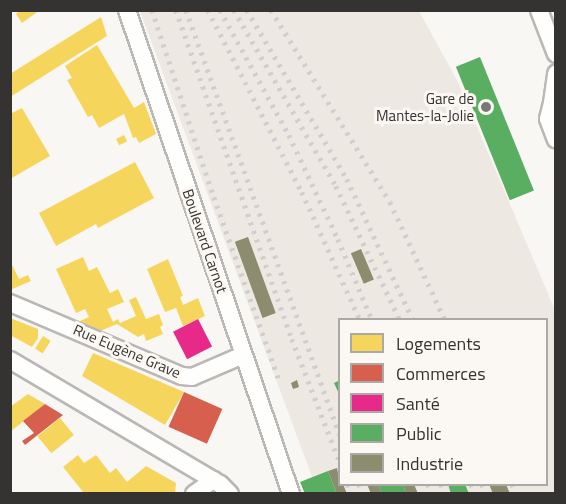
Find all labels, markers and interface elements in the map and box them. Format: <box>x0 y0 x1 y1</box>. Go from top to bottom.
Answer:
place label: Gare de Mantes-la-Jolie <box>376 89 474 124</box>
marker: Gare de Mantes-la-Jolie <box>479 100 493 114</box>
street label: Boulevard Carnot <box>179 187 231 295</box>
legend <box>338 318 548 486</box>
street label: Rue Eugène Grave <box>71 320 183 382</box>
text: Logements <box>396 330 481 357</box>
text: Commerces <box>396 360 486 387</box>
text: Santé <box>396 390 440 417</box>
text: Public <box>396 420 442 447</box>
text: Industrie <box>396 450 463 477</box>

